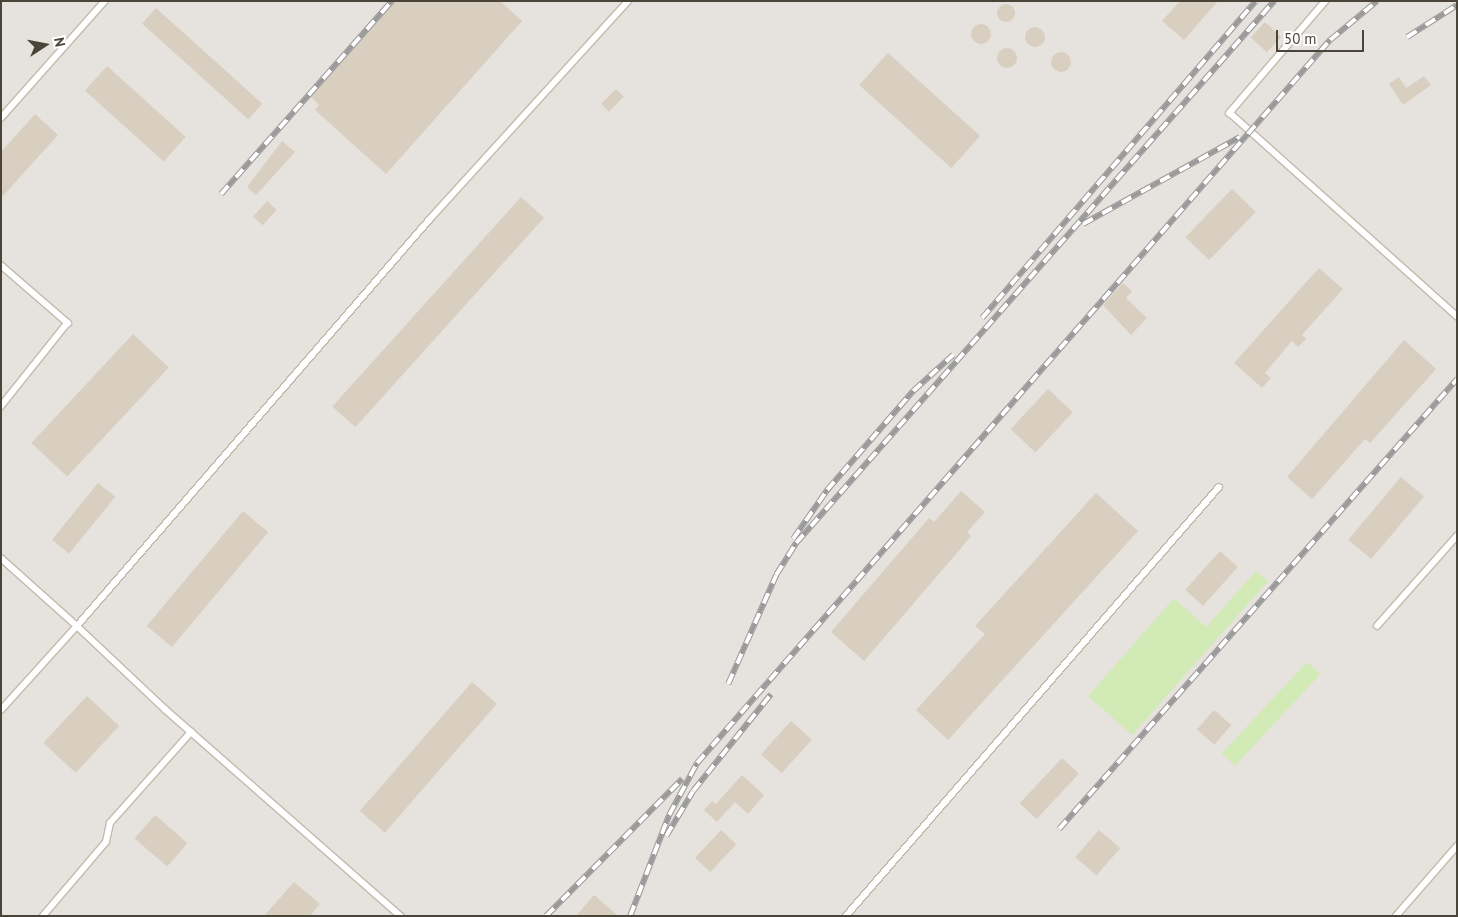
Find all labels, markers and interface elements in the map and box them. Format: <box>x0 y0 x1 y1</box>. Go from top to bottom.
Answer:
north arrow <box>20 20 70 70</box>
scale bar <box>1278 20 1366 52</box>
text: 50 m <box>1284 29 1317 48</box>
text: N <box>50 36 69 48</box>

